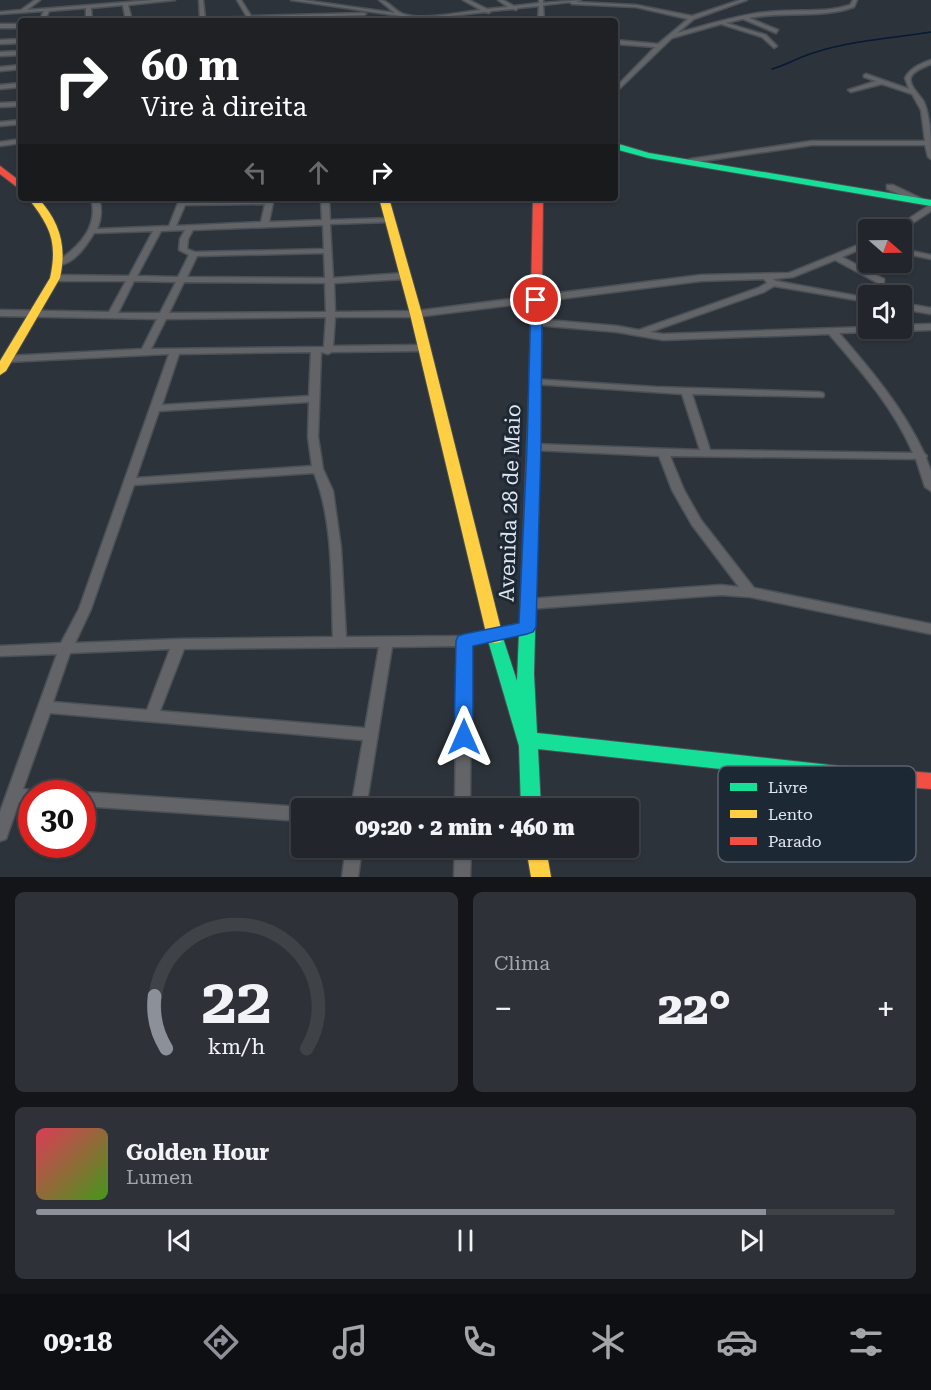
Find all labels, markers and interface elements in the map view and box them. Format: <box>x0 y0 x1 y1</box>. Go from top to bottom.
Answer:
text: 60 m <box>141 41 239 90</box>
icon: right <box>42 42 120 120</box>
text: Vire à direita <box>141 91 307 123</box>
icon: left <box>239 156 272 189</box>
icon: ahead <box>302 156 335 189</box>
icon: right <box>365 156 398 189</box>
north arrow <box>858 219 912 273</box>
map controls <box>858 219 912 339</box>
pin <box>510 274 561 325</box>
icon: arrive <box>519 283 552 316</box>
button: sound <box>858 285 912 339</box>
street label: Avenida 28 de Maio <box>495 404 525 602</box>
position arrow <box>432 705 496 769</box>
legend <box>718 766 916 862</box>
text: Livre <box>768 778 808 797</box>
speed limit sign: 30 <box>18 780 96 858</box>
text: Lento <box>768 805 813 824</box>
text: 09:20 · 2 min · 460 m <box>355 815 575 840</box>
text: Parado <box>768 832 822 851</box>
text: Clima <box>494 951 550 975</box>
text: 22 <box>202 965 271 1038</box>
text: 22° <box>658 982 731 1035</box>
text: − <box>494 989 512 1028</box>
text: + <box>877 989 895 1028</box>
text: km/h <box>208 1034 265 1059</box>
text: Golden Hour <box>126 1140 269 1165</box>
text: Lumen <box>126 1165 193 1189</box>
icon: previous <box>163 1224 196 1257</box>
icon: pause <box>449 1224 482 1257</box>
icon: next <box>735 1224 768 1257</box>
icon: directions <box>200 1321 242 1363</box>
icon: music <box>329 1321 371 1363</box>
icon: phone <box>458 1321 500 1363</box>
icon: climate <box>587 1321 629 1363</box>
icon: car <box>716 1321 758 1363</box>
icon: filters <box>845 1321 887 1363</box>
text: 09:18 <box>44 1326 113 1358</box>

